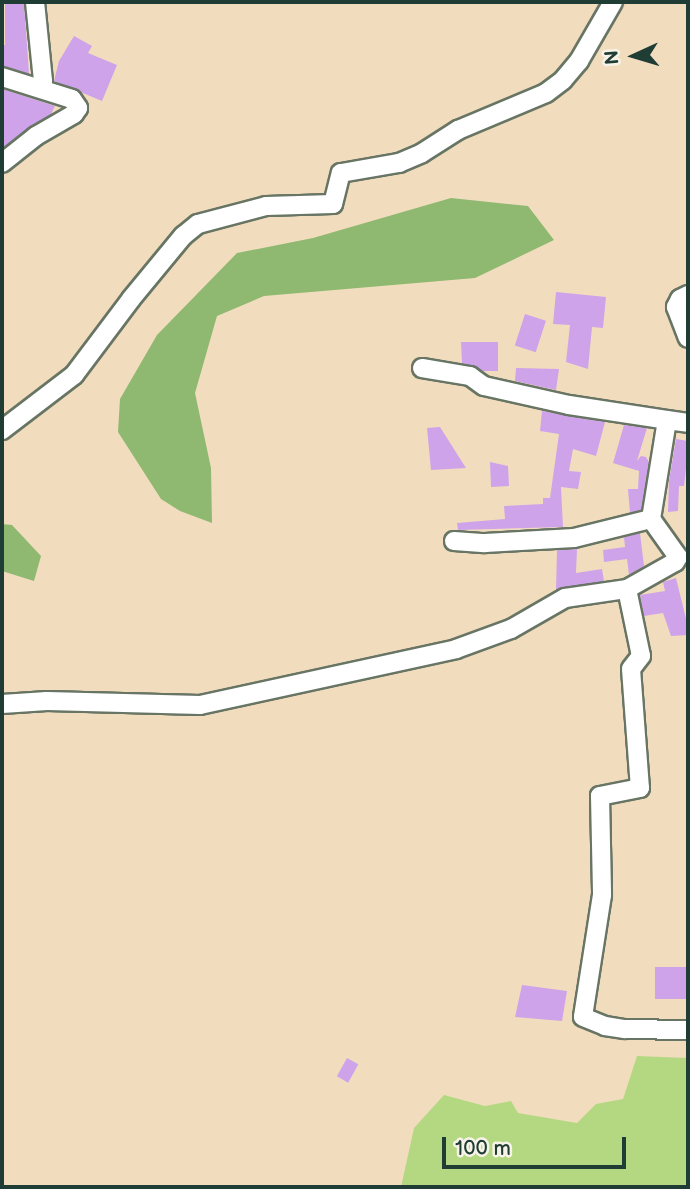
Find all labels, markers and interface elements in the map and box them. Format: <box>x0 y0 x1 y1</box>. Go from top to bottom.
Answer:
north arrow <box>599 21 669 91</box>
text: N <box>601 50 625 65</box>
scale bar <box>445 1122 629 1166</box>
text: 100 m <box>455 1136 511 1161</box>

